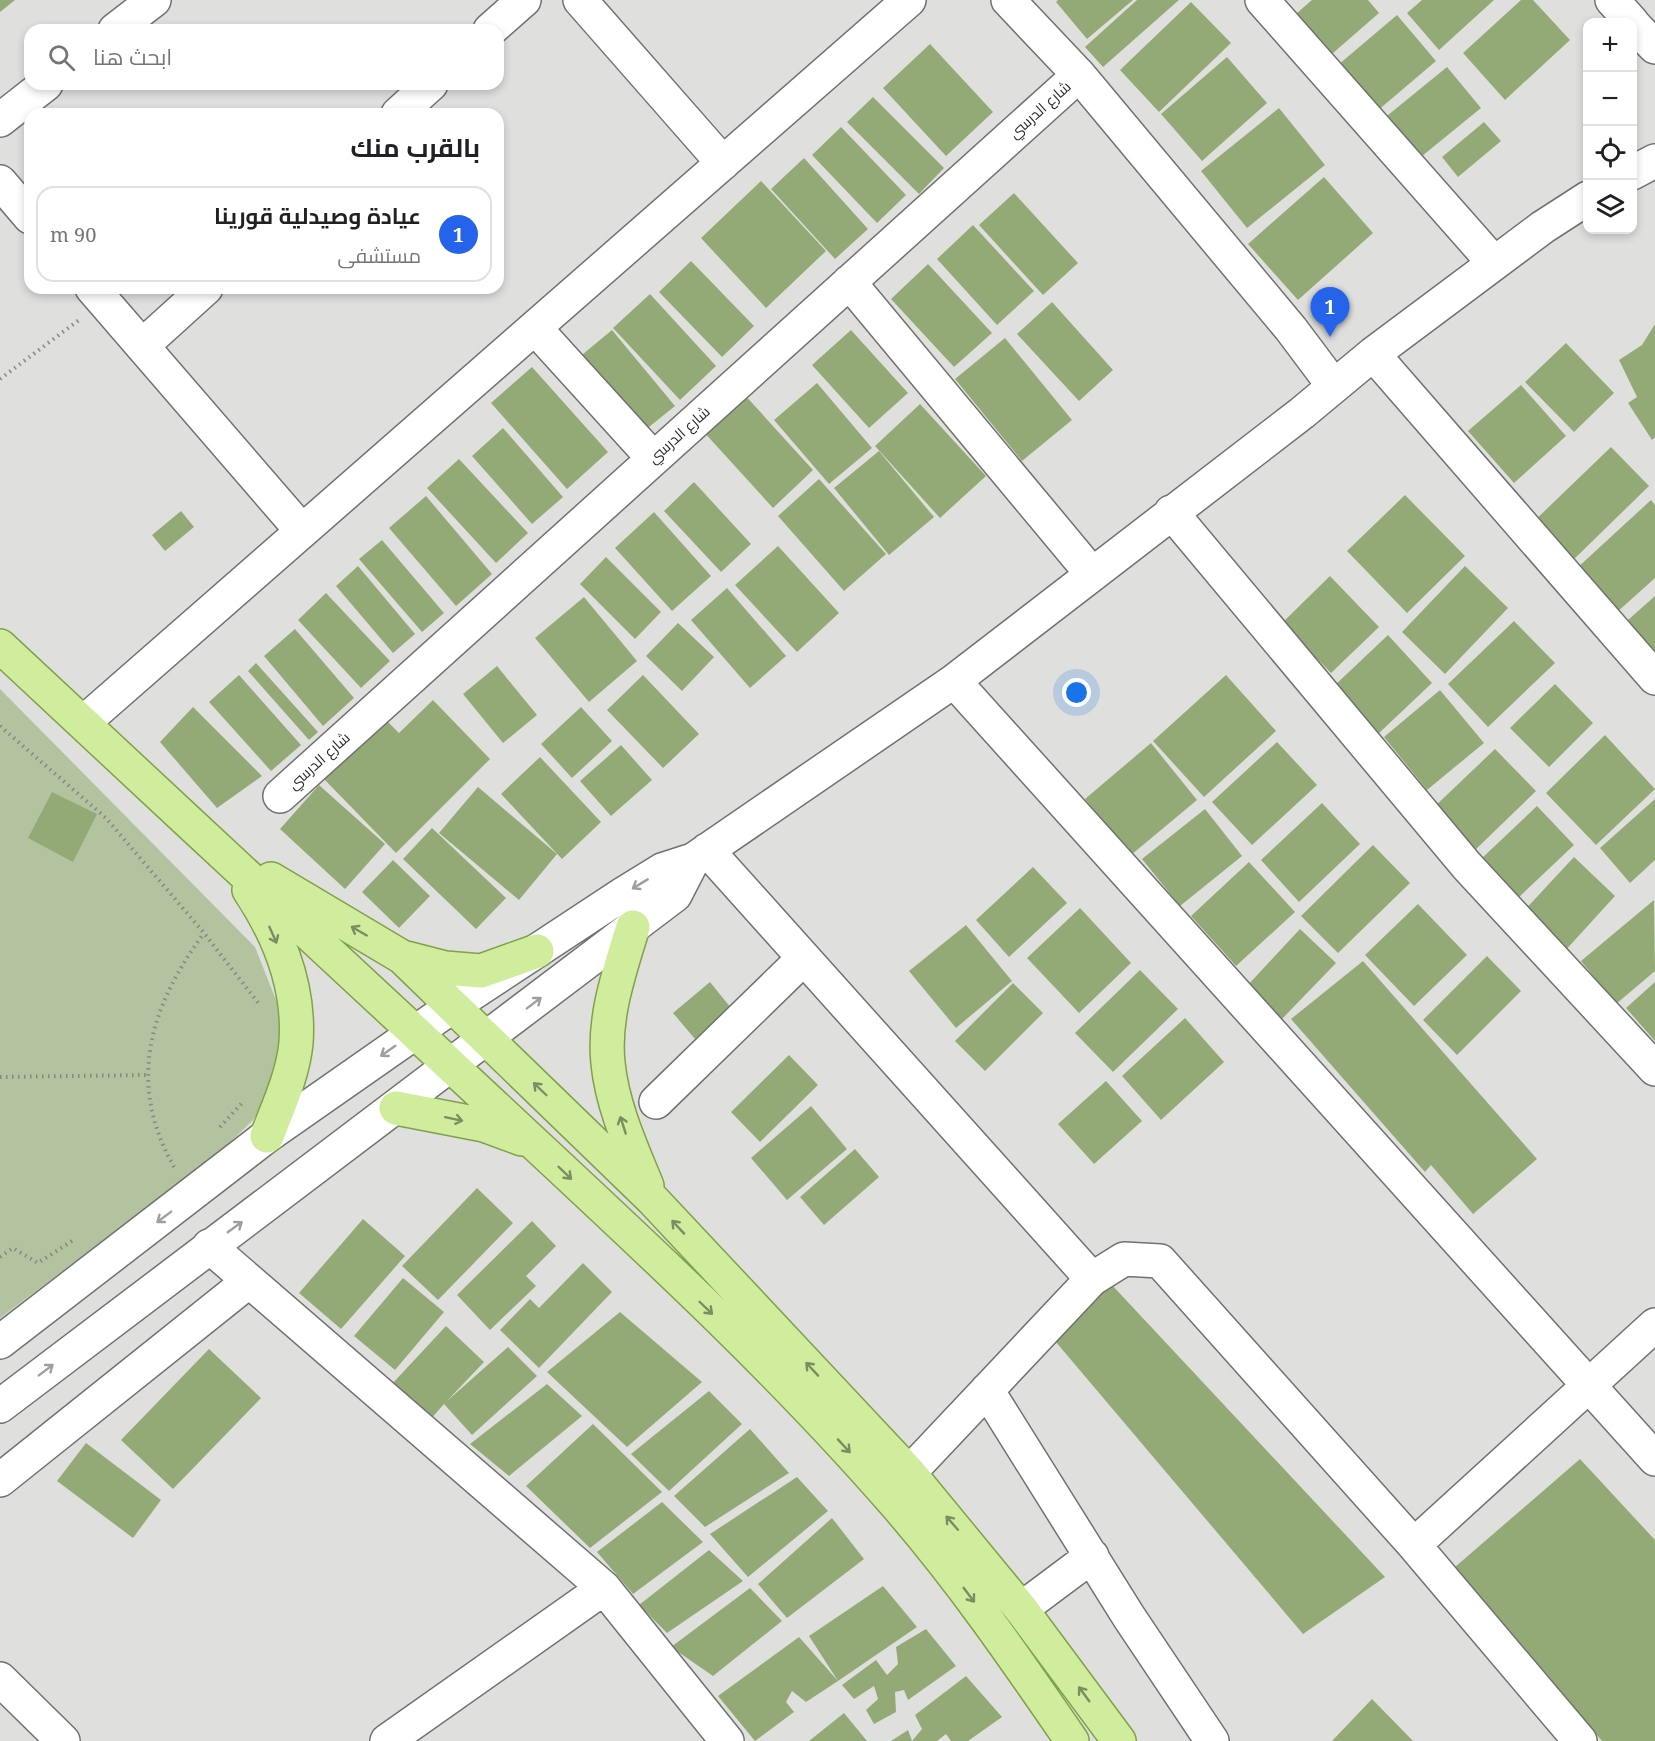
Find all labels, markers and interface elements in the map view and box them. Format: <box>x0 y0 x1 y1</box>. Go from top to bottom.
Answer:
map controls <box>1583 18 1637 234</box>
button: + <box>1583 18 1637 72</box>
search box <box>24 24 504 90</box>
icon: search <box>45 41 78 74</box>
text: ابحث هنا <box>93 41 172 71</box>
button: − <box>1583 72 1637 126</box>
street label: شارع الدرسي <box>1004 76 1077 145</box>
button: locate <box>1583 126 1637 180</box>
text: بالقرب منك <box>351 129 480 165</box>
button: layers <box>1583 180 1637 234</box>
text: عيادة وصيدلية قورينا <box>214 200 421 230</box>
text: 90 m <box>50 221 96 248</box>
text: 1 <box>453 221 464 248</box>
text: مستشفى <box>337 242 421 269</box>
pin: 1 <box>1310 288 1350 337</box>
street label: شارع الدرسي <box>643 401 716 470</box>
your location <box>1062 678 1091 707</box>
street label: شارع الدرسي <box>283 727 356 796</box>
one-way arrow <box>632 878 649 890</box>
one-way arrow <box>268 925 279 943</box>
one-way arrow <box>351 925 368 937</box>
one-way arrow <box>526 996 542 1009</box>
one-way arrow <box>381 1045 397 1057</box>
one-way arrow <box>532 1082 547 1097</box>
one-way arrow <box>443 1114 463 1125</box>
one-way arrow <box>617 1116 628 1135</box>
one-way arrow <box>558 1166 573 1180</box>
one-way arrow <box>157 1211 173 1224</box>
one-way arrow <box>671 1219 685 1234</box>
one-way arrow <box>227 1220 243 1233</box>
one-way arrow <box>699 1301 714 1315</box>
one-way arrow <box>804 1361 819 1376</box>
one-way arrow <box>38 1364 54 1376</box>
one-way arrow <box>837 1438 851 1453</box>
one-way arrow <box>945 1516 959 1531</box>
one-way arrow <box>962 1587 975 1603</box>
one-way arrow <box>1078 1686 1091 1702</box>

